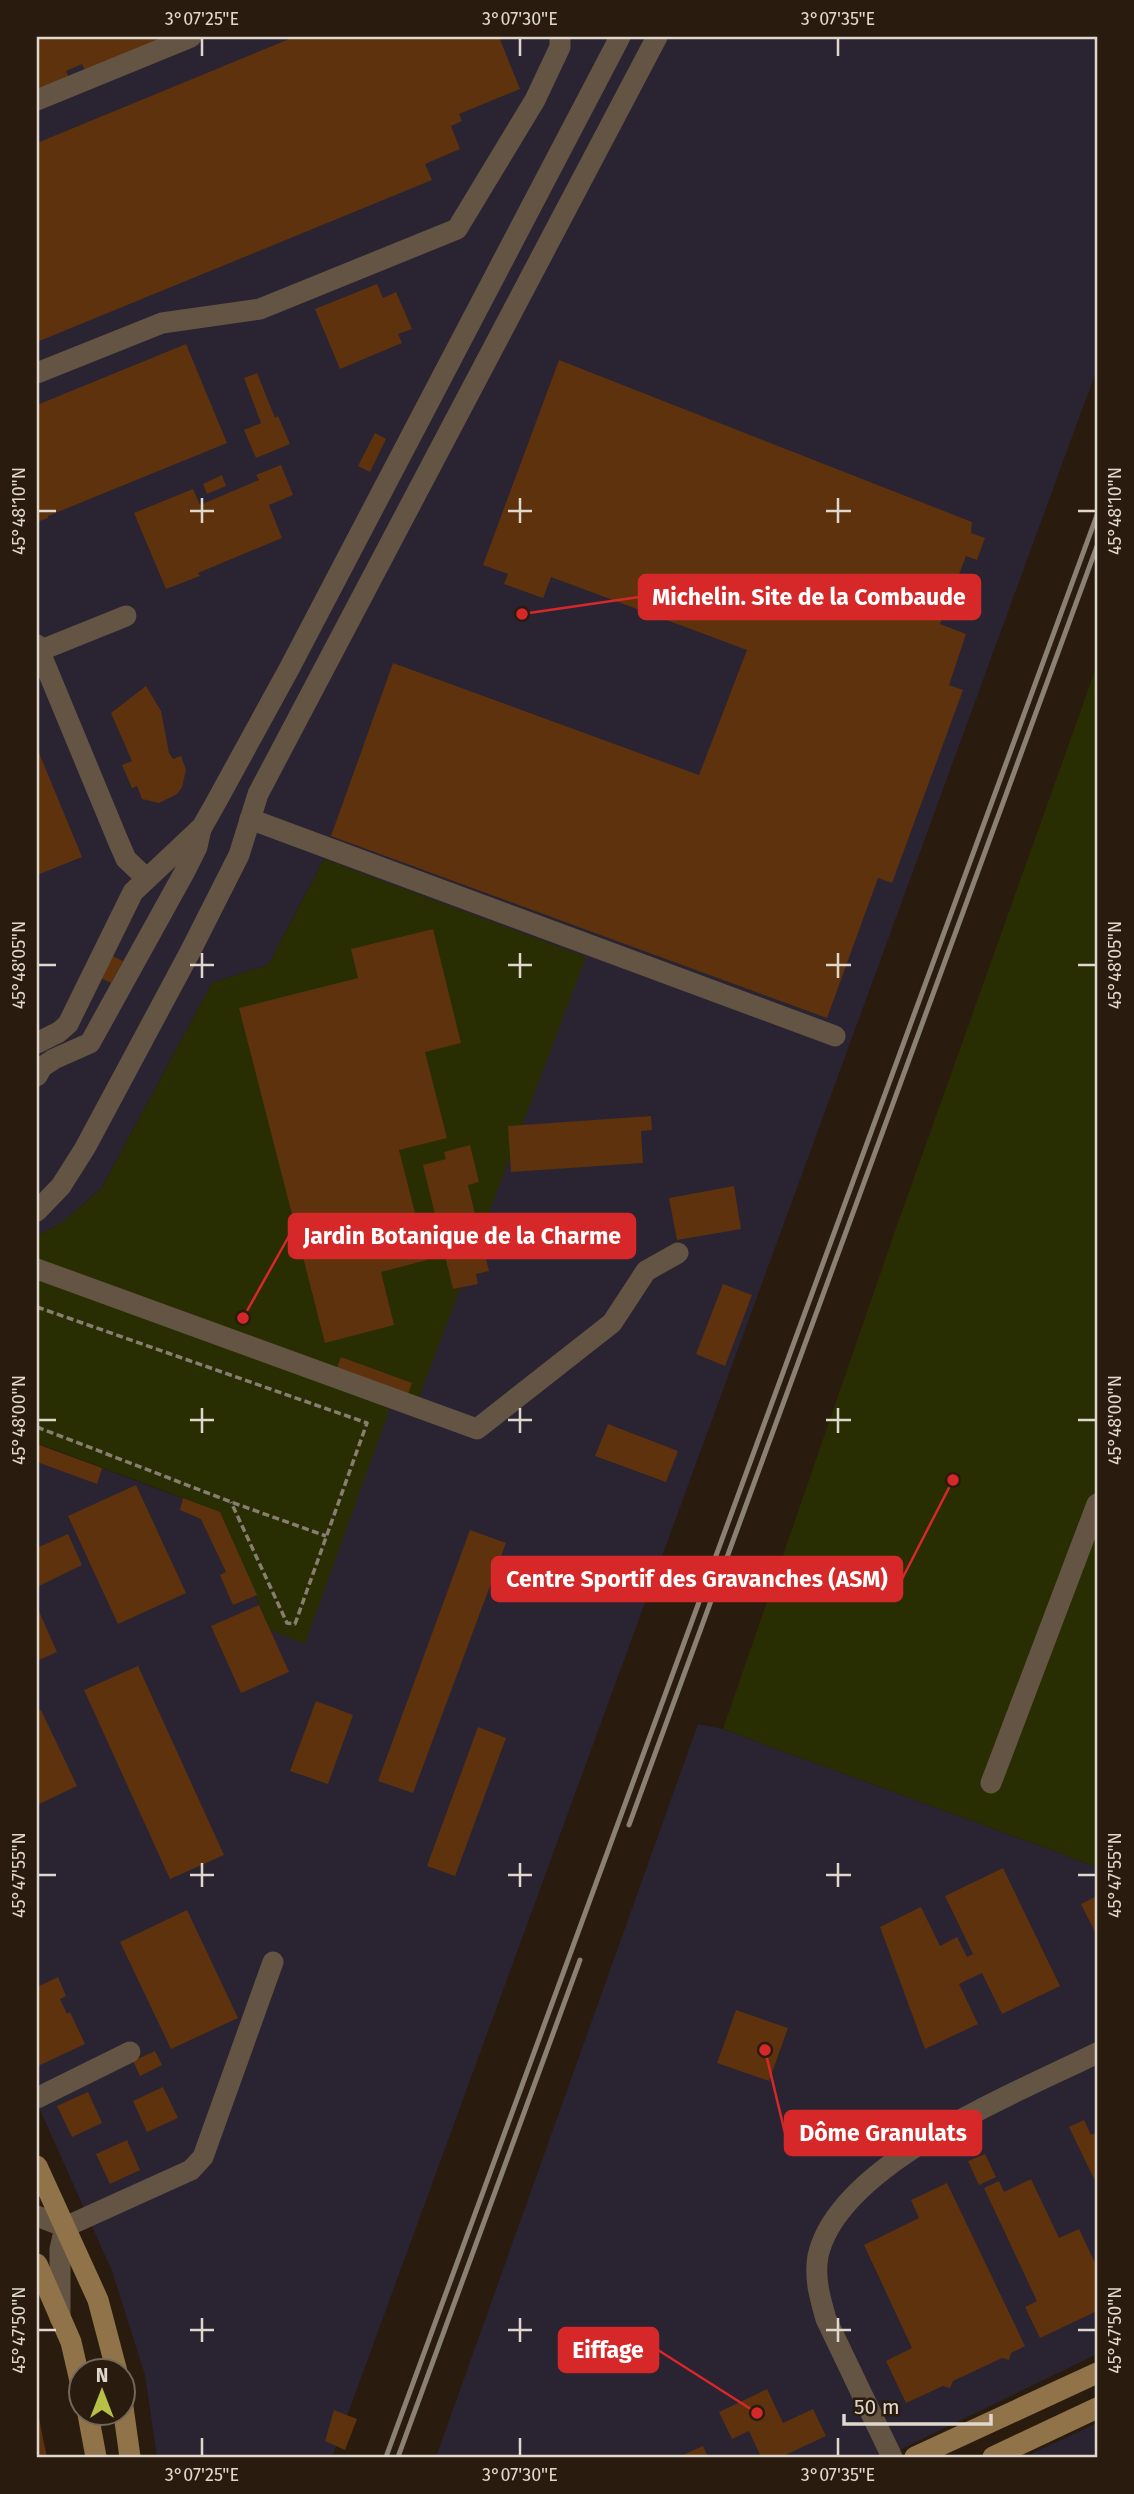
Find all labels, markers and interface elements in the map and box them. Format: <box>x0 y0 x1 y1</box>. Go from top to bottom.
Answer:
text: 3°07'25"E <box>165 8 239 30</box>
text: 3°07'30"E <box>482 8 558 30</box>
text: 3°07'35"E <box>801 8 875 30</box>
text: 45°48'10"N <box>8 467 30 555</box>
text: 45°48'10"N <box>1104 467 1126 555</box>
callout: Michelin. Site de la Combaude <box>639 575 980 619</box>
text: Michelin. Site de la Combaude <box>652 583 966 611</box>
text: 45°48'05"N <box>8 921 30 1009</box>
text: 45°48'05"N <box>1104 921 1126 1009</box>
callout: Jardin Botanique de la Charme <box>289 1214 635 1258</box>
text: Jardin Botanique de la Charme <box>302 1222 621 1250</box>
text: 45°48'00"N <box>8 1375 30 1465</box>
text: 45°48'00"N <box>1104 1375 1126 1465</box>
callout: Centre Sportif des Gravanches (ASM) <box>492 1557 902 1601</box>
text: Centre Sportif des Gravanches (ASM) <box>506 1565 888 1593</box>
text: 45°47'55"N <box>8 1832 30 1918</box>
text: 45°47'55"N <box>1104 1832 1126 1918</box>
callout: Dôme Granulats <box>785 2111 981 2155</box>
text: Dôme Granulats <box>799 2119 967 2147</box>
text: 45°47'50"N <box>8 2286 30 2374</box>
text: 45°47'50"N <box>1104 2286 1126 2374</box>
callout: Eiffage <box>559 2328 658 2372</box>
text: Eiffage <box>572 2336 644 2364</box>
north arrow <box>66 2358 136 2428</box>
text: N <box>96 2364 108 2387</box>
scale bar <box>844 2382 990 2426</box>
text: 50 m <box>854 2394 900 2420</box>
text: 3°07'25"E <box>165 2464 239 2486</box>
text: 3°07'30"E <box>482 2464 558 2486</box>
text: 3°07'35"E <box>801 2464 875 2486</box>

